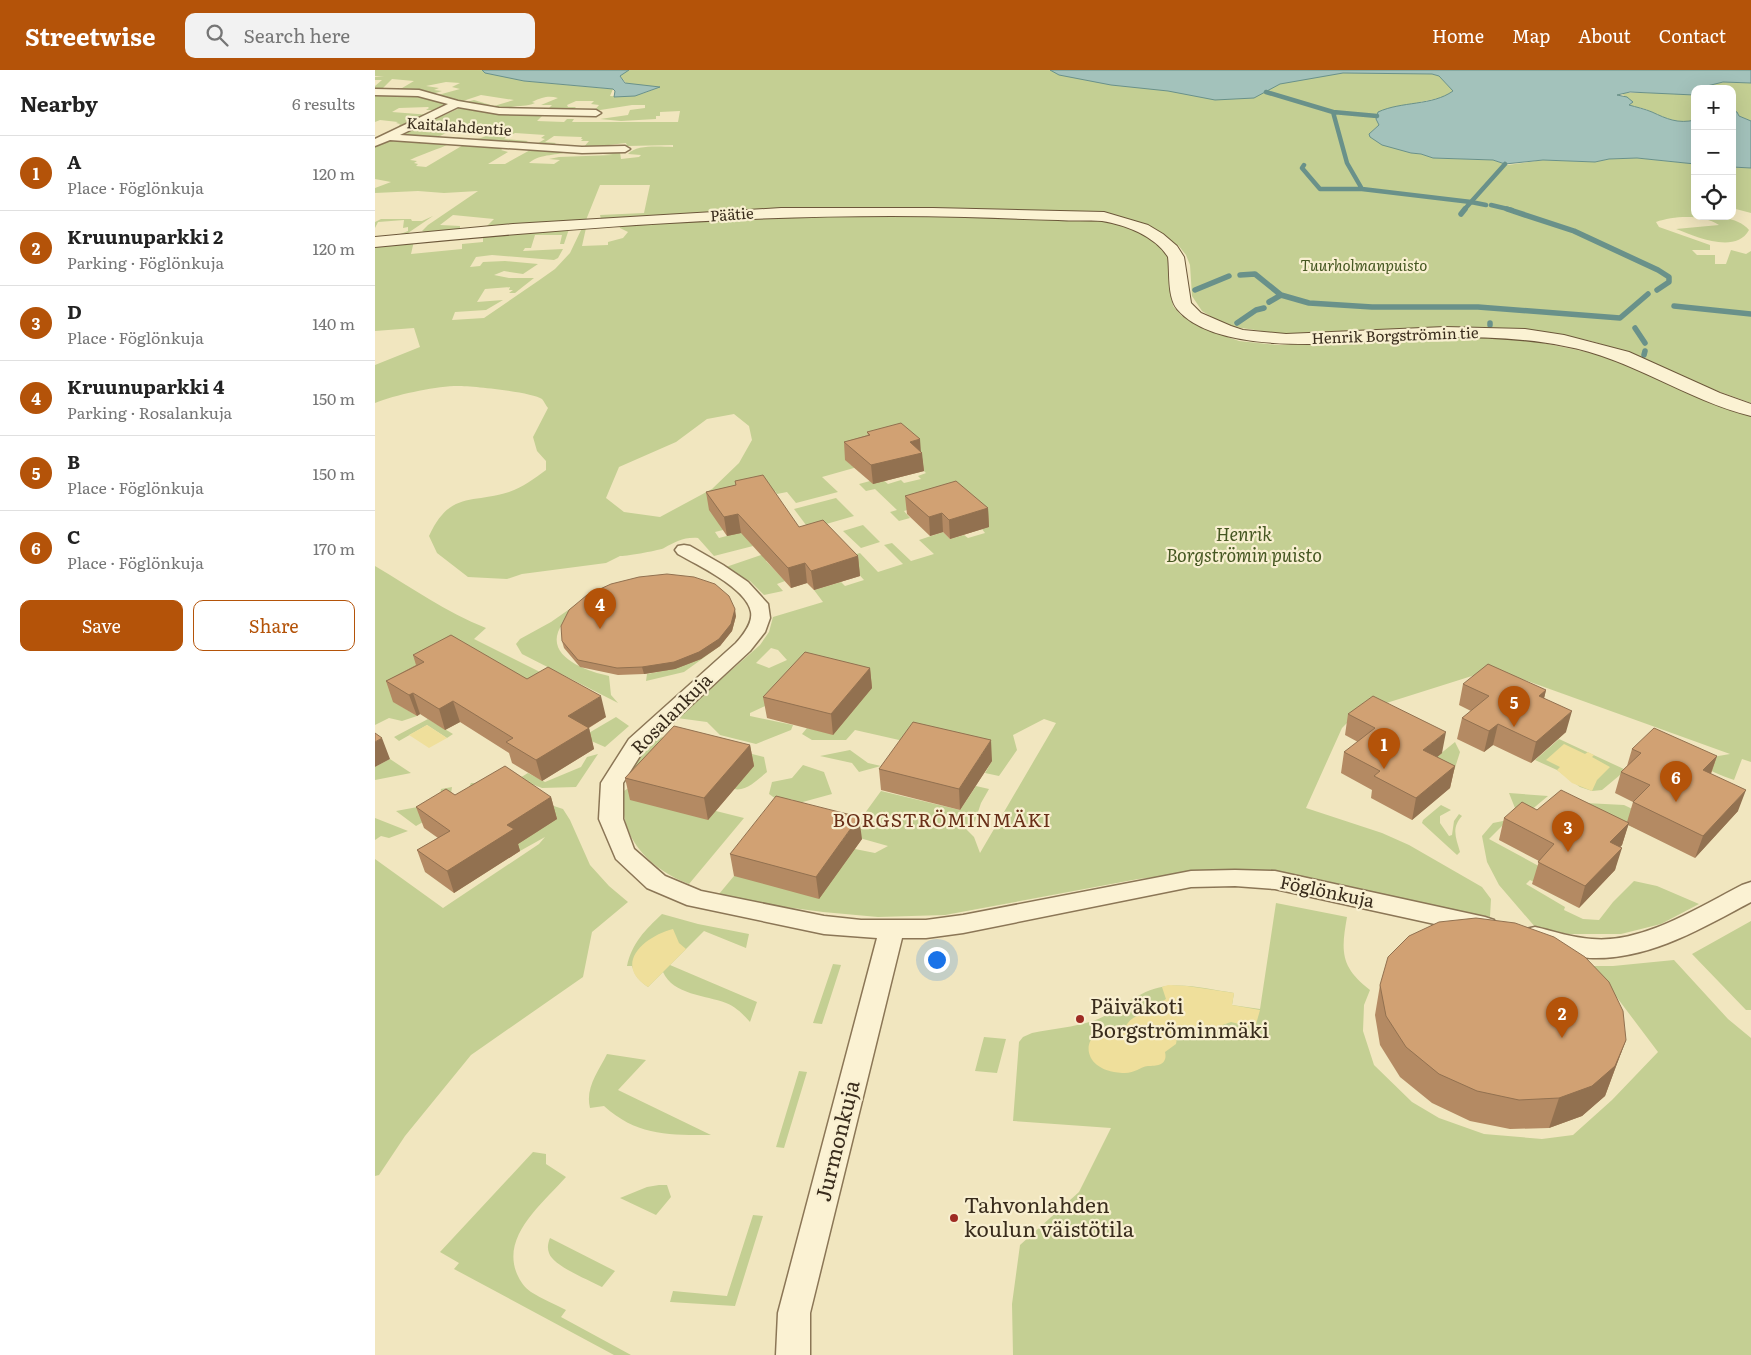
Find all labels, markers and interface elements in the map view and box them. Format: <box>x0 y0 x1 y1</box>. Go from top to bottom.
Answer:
search box <box>185 13 535 58</box>
text: Streetwise <box>25 18 155 53</box>
icon: search <box>203 21 231 49</box>
text: Search here <box>243 21 350 49</box>
text: Home <box>1432 22 1484 49</box>
text: Map <box>1512 22 1550 49</box>
text: About <box>1578 22 1631 49</box>
text: Contact <box>1659 22 1726 49</box>
map controls <box>1691 85 1736 220</box>
button: + <box>1691 85 1736 130</box>
text: Nearby <box>20 87 98 118</box>
text: 6 results <box>292 91 355 115</box>
street label: Kaitalahdentie <box>406 110 513 141</box>
button: − <box>1691 130 1736 175</box>
text: A <box>67 147 81 175</box>
text: 1 <box>33 161 39 185</box>
text: 120 m <box>312 161 355 185</box>
text: Place · Föglönkuja <box>67 175 204 199</box>
button: locate <box>1691 175 1736 220</box>
street label: Päätie <box>709 200 755 226</box>
text: Kruunuparkki 2 <box>67 222 223 250</box>
text: 2 <box>32 236 40 260</box>
text: 120 m <box>312 236 355 260</box>
text: Parking · Föglönkuja <box>67 250 224 274</box>
park label: Tuurholmanpuisto <box>1301 253 1427 276</box>
text: D <box>67 297 82 325</box>
text: 3 <box>32 311 40 335</box>
text: 140 m <box>312 311 355 335</box>
street label: Henrik Borgströmin tie <box>1311 320 1479 349</box>
text: Place · Föglönkuja <box>67 325 204 349</box>
text: Kruunuparkki 4 <box>67 372 224 400</box>
text: 4 <box>31 386 41 410</box>
text: 150 m <box>312 386 355 410</box>
text: Parking · Rosalankuja <box>67 400 232 424</box>
text: B <box>67 447 80 475</box>
text: 5 <box>32 461 40 485</box>
text: 150 m <box>312 461 355 485</box>
text: Place · Föglönkuja <box>67 475 204 499</box>
park label: Henrik Borgströmin puisto <box>1166 520 1322 568</box>
text: C <box>67 522 81 550</box>
text: 6 <box>31 536 41 560</box>
text: 170 m <box>313 536 355 560</box>
text: Place · Föglönkuja <box>67 550 204 574</box>
pin: 4 <box>584 588 616 629</box>
button: Save <box>20 600 183 651</box>
button: Share <box>193 600 355 651</box>
street label: Rosalankuja <box>624 666 718 760</box>
pin: 5 <box>1498 686 1530 727</box>
pin: 1 <box>1368 728 1400 769</box>
pin: 6 <box>1660 761 1692 802</box>
district label: BORGSTRÖMINMÄKI <box>832 805 1052 833</box>
pin: 3 <box>1552 811 1584 852</box>
street label: Föglönkuja <box>1278 867 1377 914</box>
your location <box>924 947 950 973</box>
place label: Päiväkoti Borgströminmäki <box>1090 989 1269 1044</box>
pin: 2 <box>1546 997 1578 1038</box>
marker: Päiväkoti Borgströminmäki <box>1074 1013 1086 1025</box>
street label: Jurmonkuja <box>806 1076 866 1204</box>
place label: Tahvonlahden koulun väistötila <box>964 1188 1135 1243</box>
marker: Tahvonlahden koulun väistötila <box>948 1212 960 1224</box>

